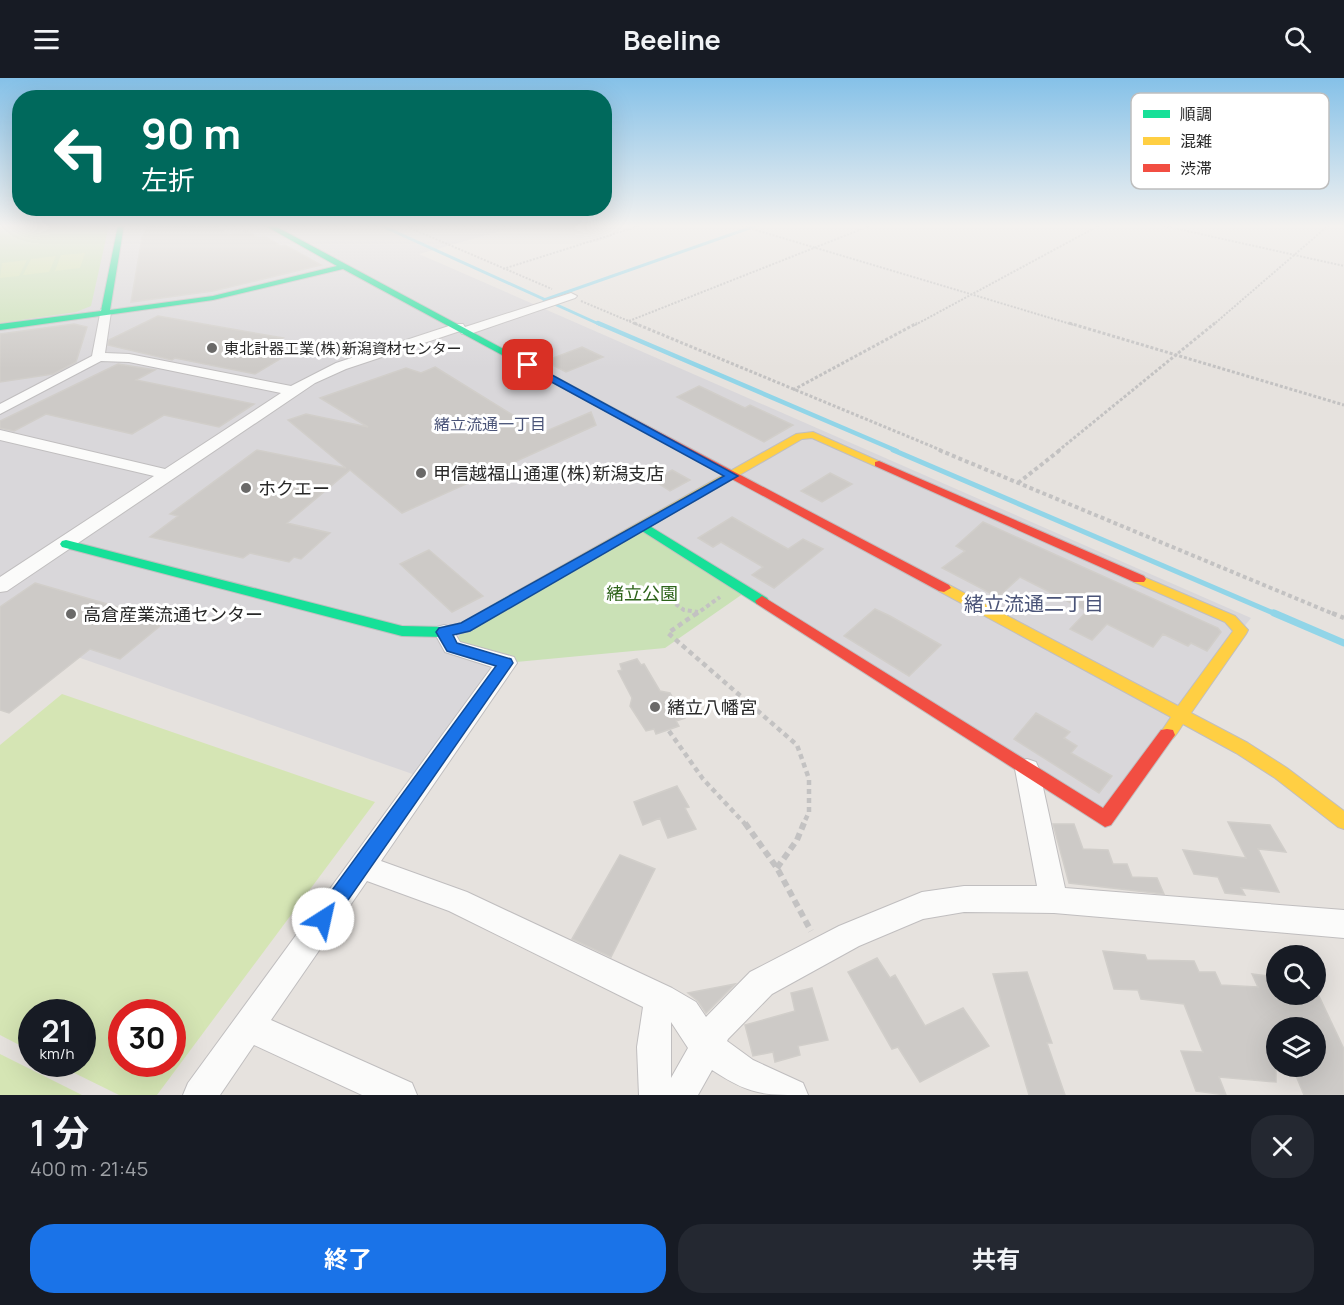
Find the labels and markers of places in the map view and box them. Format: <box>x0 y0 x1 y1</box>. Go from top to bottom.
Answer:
place label: 東北計器工業(株)新潟資材センター <box>224 338 462 359</box>
pin <box>502 339 553 390</box>
marker: 東北計器工業(株)新潟資材センター <box>205 341 219 355</box>
place label: 甲信越福山通運(株)新潟支店 <box>433 461 664 485</box>
marker: 甲信越福山通運(株)新潟支店 <box>414 466 428 480</box>
place label: ホクエー <box>258 476 330 500</box>
marker: ホクエー <box>239 481 253 495</box>
place label: 高倉産業流通センター <box>83 602 263 626</box>
marker: 高倉産業流通センター <box>64 607 78 621</box>
place label: 緒立八幡宮 <box>667 695 757 719</box>
marker: 緒立八幡宮 <box>648 700 662 714</box>

